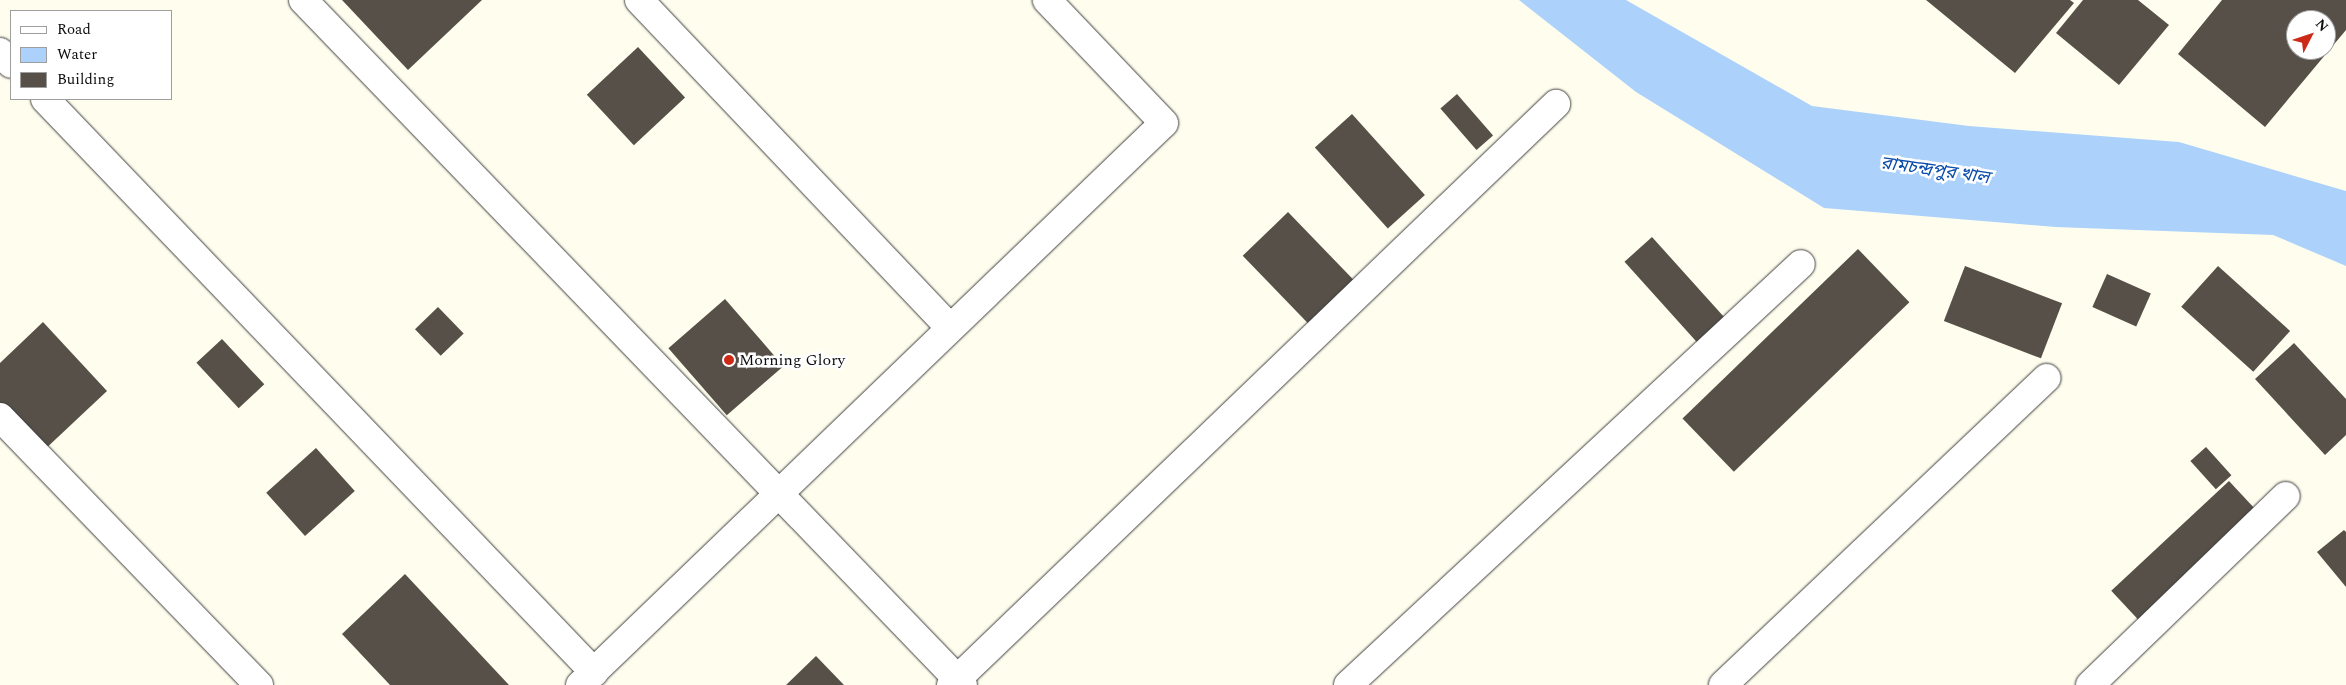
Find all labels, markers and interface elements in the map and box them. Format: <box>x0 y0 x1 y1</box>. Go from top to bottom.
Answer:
legend <box>10 10 172 100</box>
north arrow <box>2286 10 2336 60</box>
text: N <box>2310 14 2334 37</box>
text: Road <box>57 18 91 41</box>
text: Water <box>57 43 97 66</box>
text: Building <box>57 68 114 91</box>
water label: রামচন্দ্রপুর খাল <box>1879 153 1991 189</box>
place label: Morning Glory <box>739 350 845 370</box>
marker: Morning Glory <box>723 354 735 366</box>

